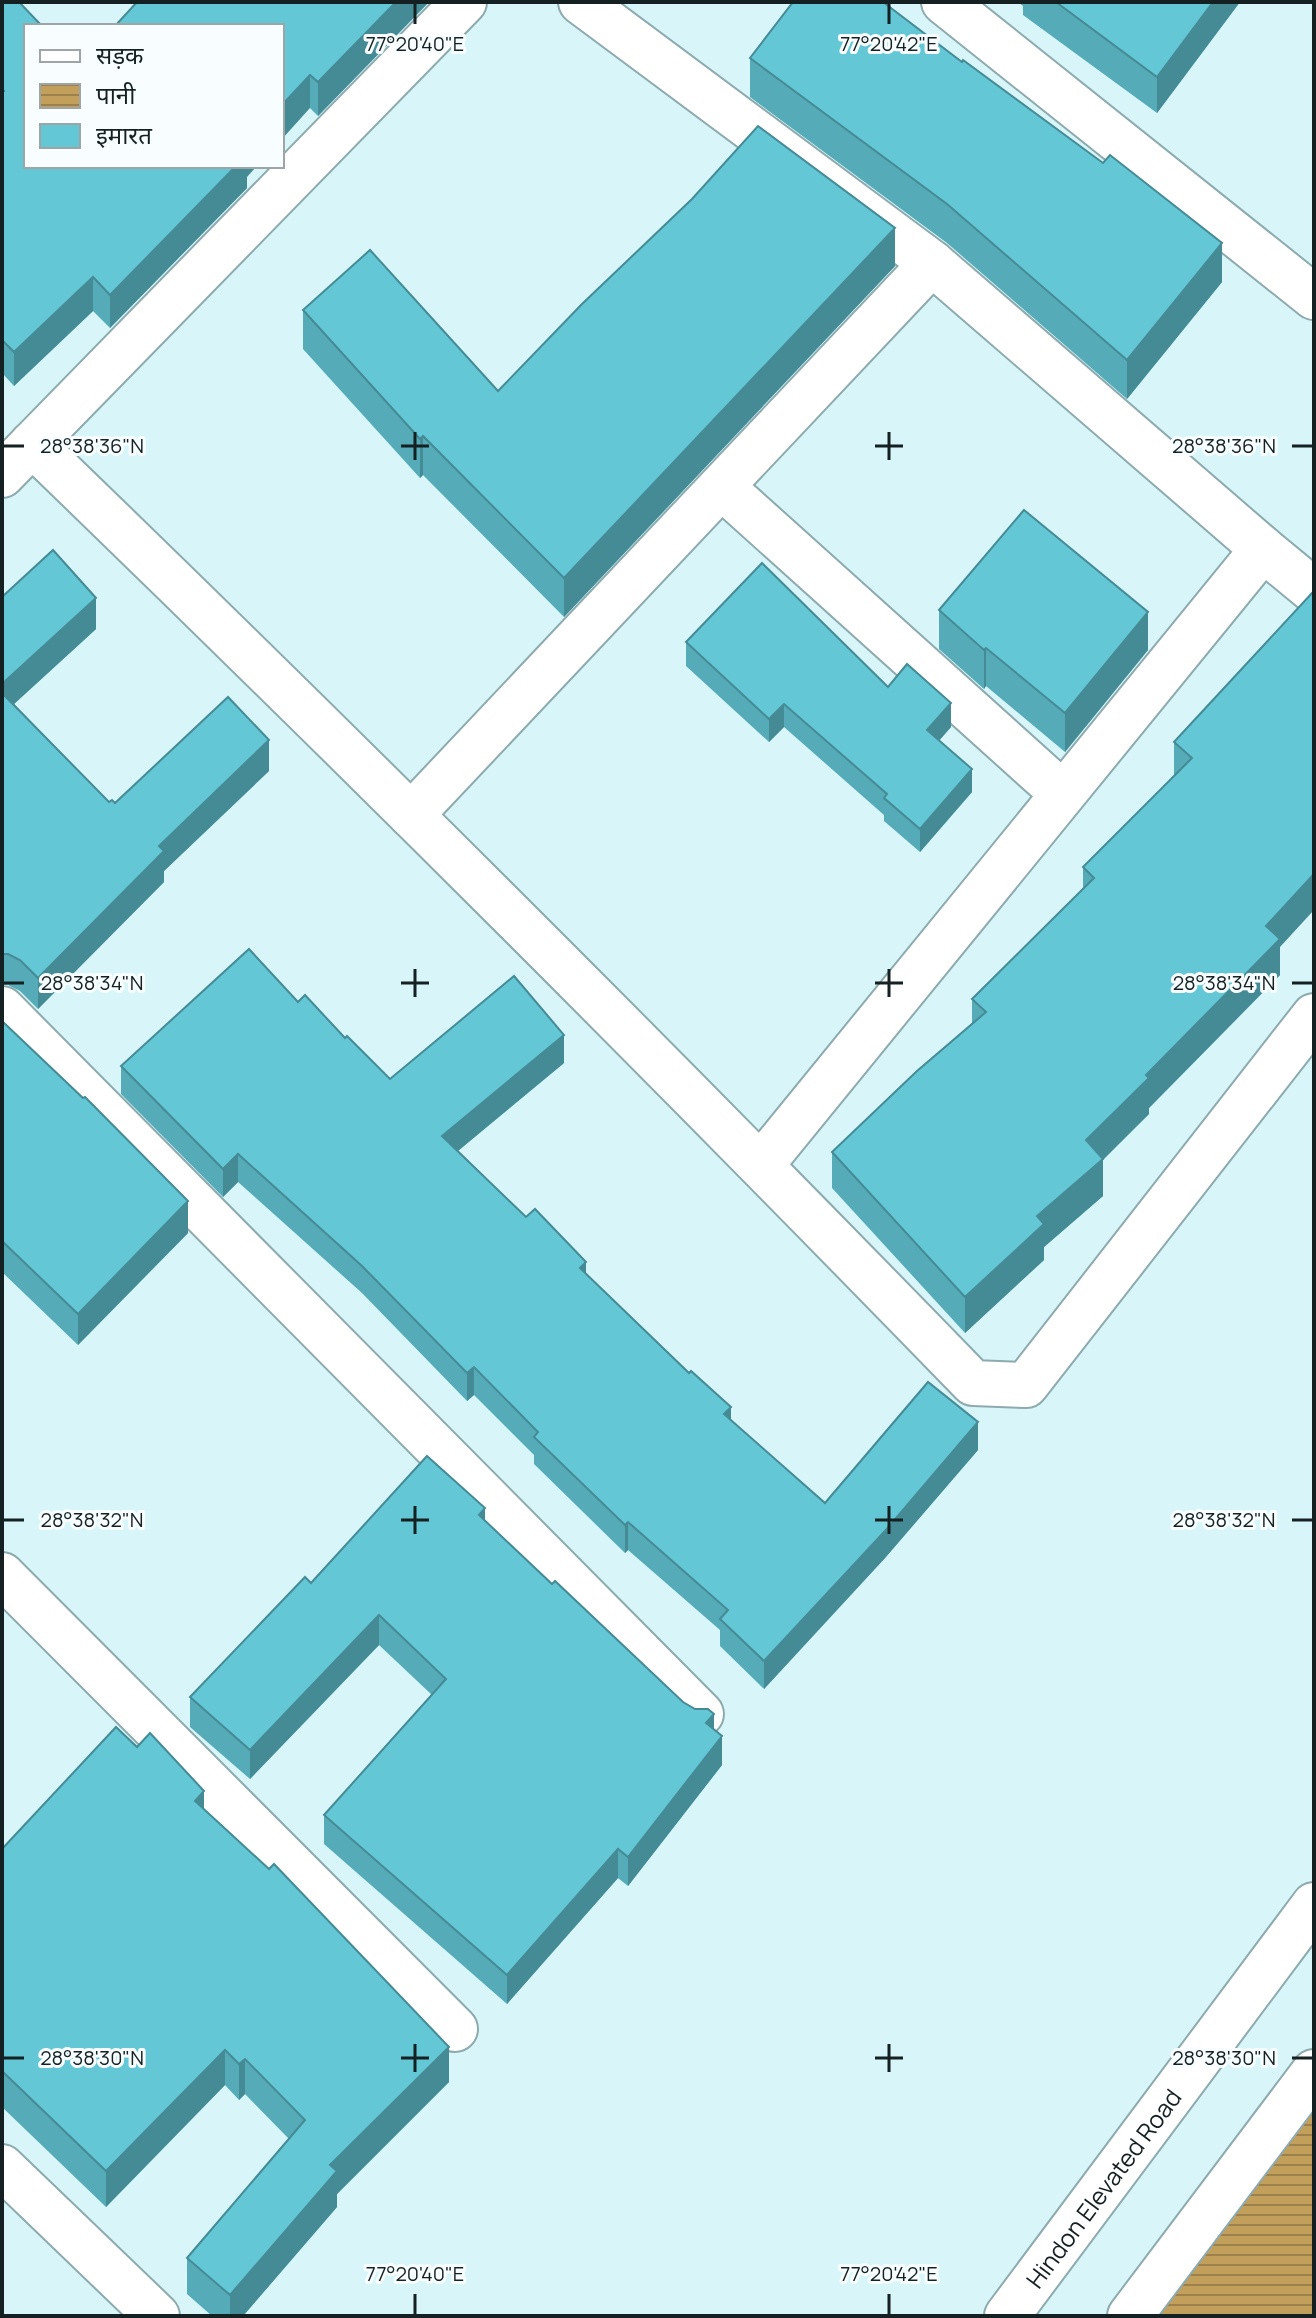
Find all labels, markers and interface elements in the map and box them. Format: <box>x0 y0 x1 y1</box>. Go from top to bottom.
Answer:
legend <box>24 24 284 168</box>
text: 77°20'40"E <box>366 30 464 57</box>
text: 77°20'42"E <box>840 30 938 57</box>
text: सड़क <box>96 38 144 71</box>
text: पानी <box>96 78 136 111</box>
text: इमारत <box>96 118 153 151</box>
text: 28°38'36"N <box>40 432 144 459</box>
text: 28°38'36"N <box>1172 432 1276 459</box>
text: 28°38'34"N <box>41 969 143 996</box>
text: 28°38'34"N <box>1173 969 1275 996</box>
text: 28°38'32"N <box>41 1506 143 1533</box>
text: 28°38'32"N <box>1173 1506 1275 1533</box>
text: 28°38'30"N <box>40 2044 144 2071</box>
text: 28°38'30"N <box>1172 2044 1276 2071</box>
street label: Hindon Elevated Road <box>1018 2082 1188 2294</box>
text: 77°20'40"E <box>366 2260 464 2287</box>
text: 77°20'42"E <box>840 2260 938 2287</box>

